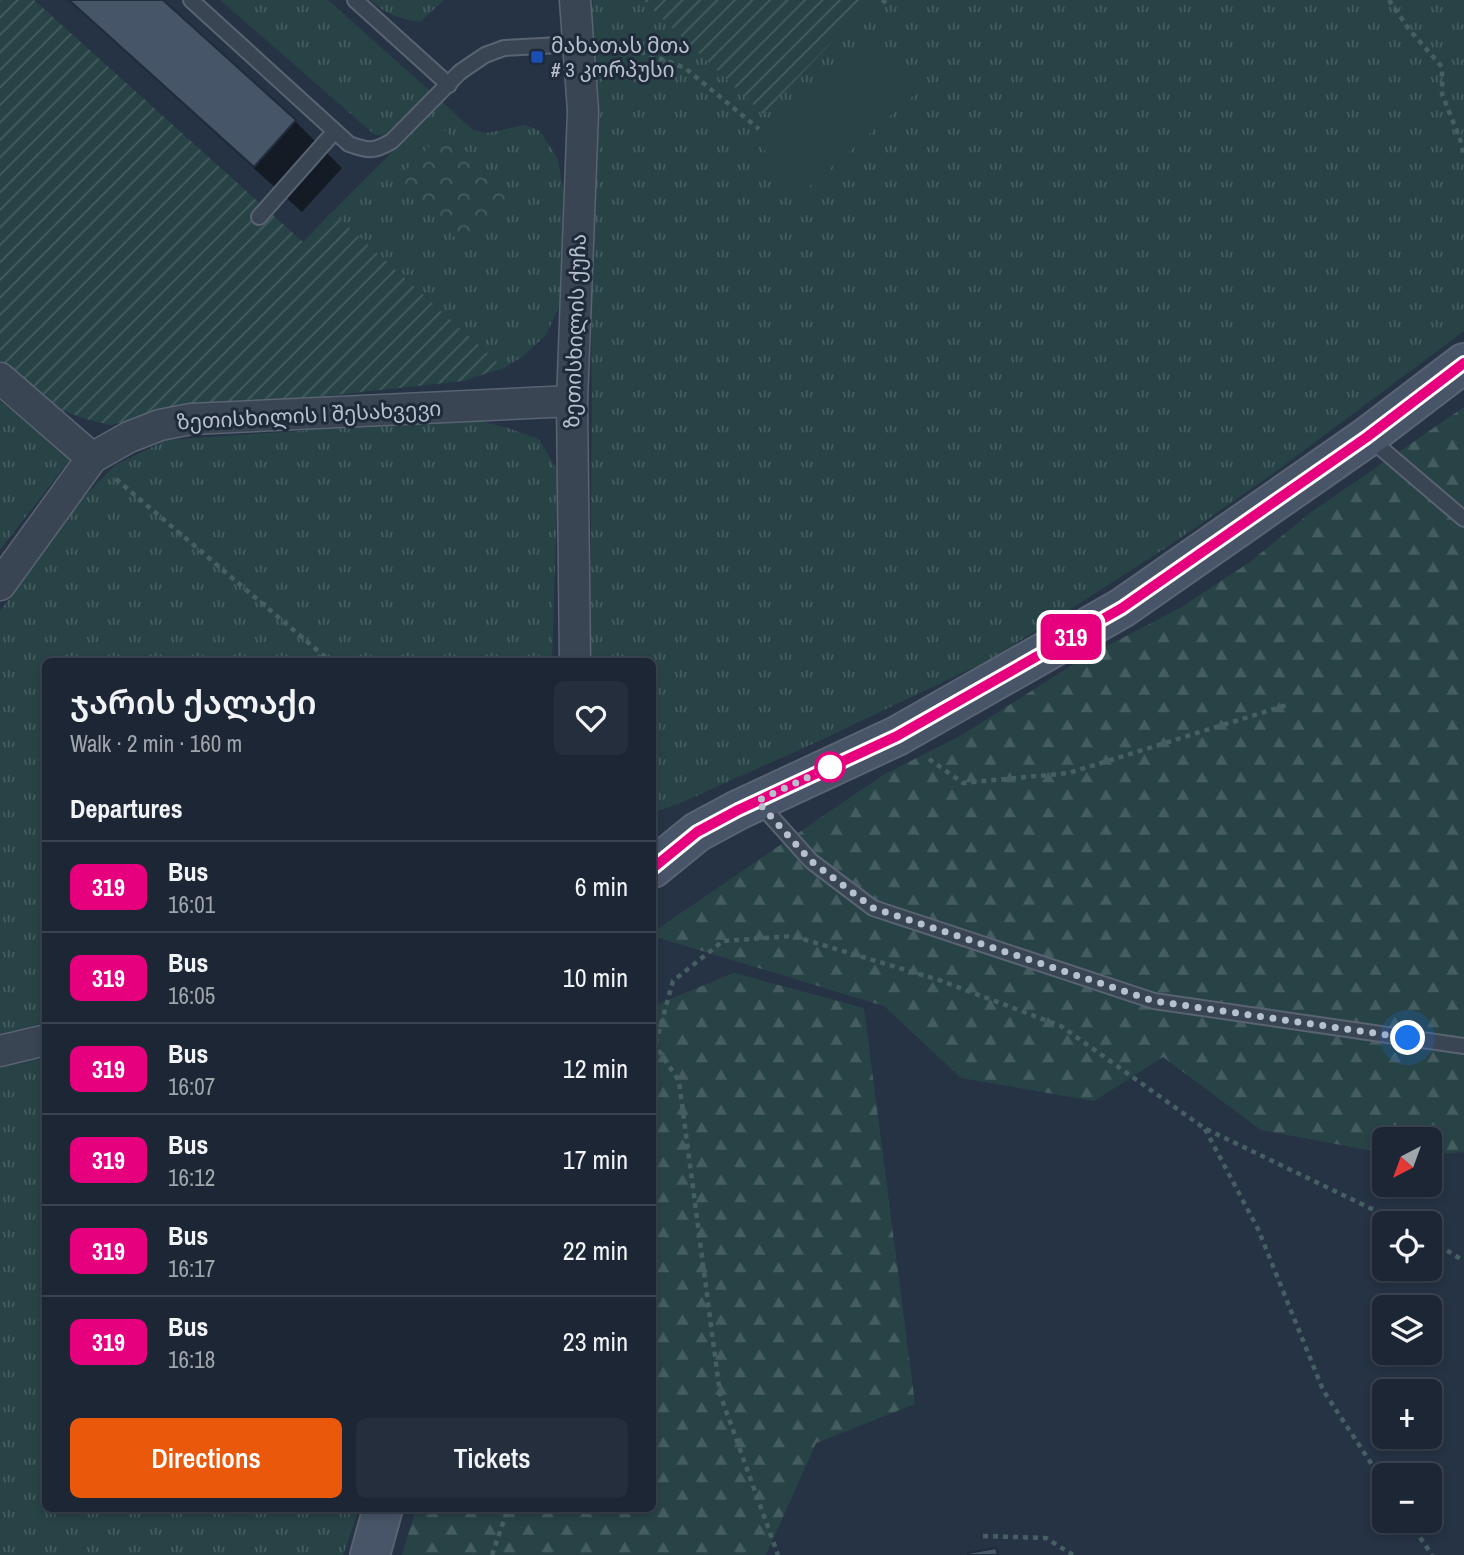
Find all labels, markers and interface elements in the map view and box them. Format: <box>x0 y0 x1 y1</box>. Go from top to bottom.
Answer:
place label: მახათას მთა # 3 კორპუსი <box>551 31 690 84</box>
marker: მახათას მთა # 3 კორპუსი <box>529 49 545 65</box>
street label: ზეთისხილის ქუჩა <box>557 233 593 429</box>
street label: ზეთისხილის I შესახვევი <box>176 394 442 436</box>
line badge: 319 <box>1031 614 1111 660</box>
text: 319 <box>1055 621 1087 653</box>
text: ჯარის ქალაქი <box>70 680 317 724</box>
button: heart <box>554 681 628 755</box>
text: Walk · 2 min · 160 m <box>70 728 242 759</box>
unlabelled marker <box>815 752 845 782</box>
text: Departures <box>70 791 183 826</box>
text: Bus <box>168 854 208 889</box>
text: 6 min <box>575 869 628 904</box>
text: 319 <box>92 871 125 903</box>
text: 16:01 <box>168 889 215 920</box>
text: Bus <box>168 945 208 980</box>
text: 10 min <box>563 960 628 995</box>
text: 319 <box>92 962 125 994</box>
text: 16:05 <box>168 980 215 1011</box>
your location <box>1390 1020 1425 1055</box>
text: Bus <box>168 1036 208 1071</box>
text: 12 min <box>563 1051 628 1086</box>
text: 319 <box>92 1053 125 1085</box>
text: 16:07 <box>168 1071 215 1102</box>
text: Bus <box>168 1127 208 1162</box>
north arrow <box>1372 1127 1442 1197</box>
map controls <box>1372 1127 1442 1533</box>
text: 17 min <box>563 1142 628 1177</box>
text: 319 <box>92 1144 125 1176</box>
text: 16:12 <box>168 1162 215 1193</box>
button: locate <box>1372 1211 1442 1281</box>
text: Bus <box>168 1218 208 1253</box>
text: 22 min <box>563 1233 628 1268</box>
text: 319 <box>92 1235 125 1267</box>
text: 16:17 <box>168 1253 215 1284</box>
button: layers <box>1372 1295 1442 1365</box>
text: Bus <box>168 1309 208 1344</box>
text: 23 min <box>563 1324 628 1359</box>
text: 319 <box>92 1326 125 1358</box>
text: 16:18 <box>168 1344 215 1375</box>
button: + <box>1372 1379 1442 1449</box>
button: Directions <box>70 1418 342 1498</box>
button: Tickets <box>356 1418 628 1498</box>
button: − <box>1372 1463 1442 1533</box>

